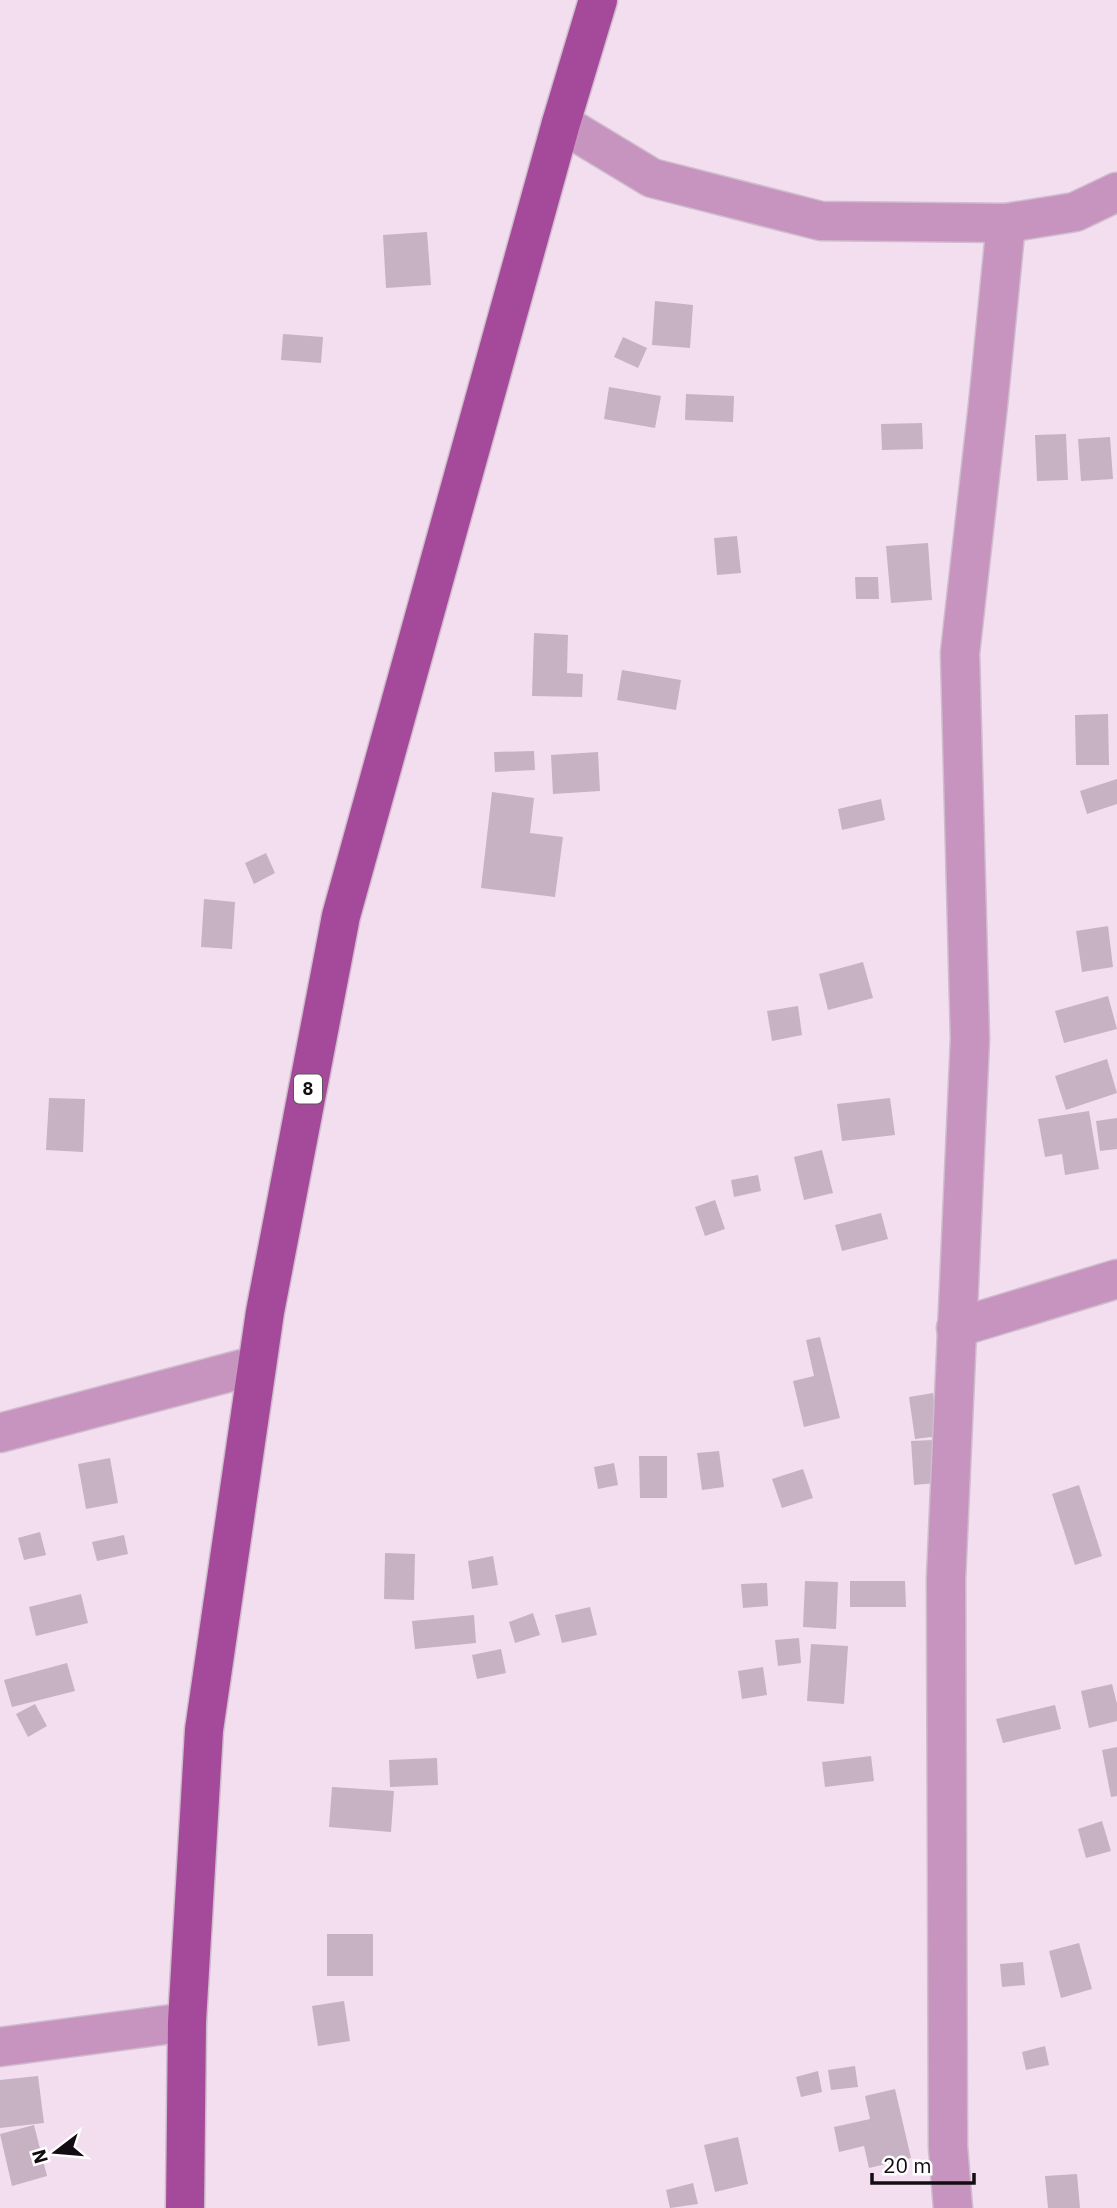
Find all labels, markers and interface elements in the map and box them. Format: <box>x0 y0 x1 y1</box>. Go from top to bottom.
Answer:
road number: 8 <box>294 1074 322 1104</box>
north arrow <box>21 2117 91 2187</box>
scale bar <box>872 2142 974 2186</box>
text: N <box>26 2147 53 2167</box>
text: 20 m <box>883 2151 932 2179</box>

